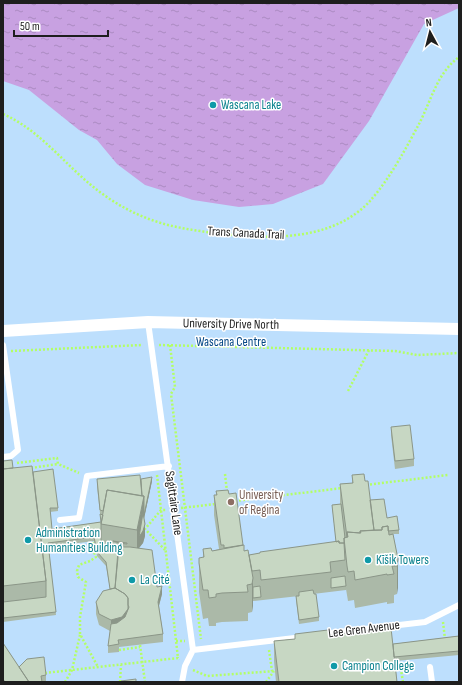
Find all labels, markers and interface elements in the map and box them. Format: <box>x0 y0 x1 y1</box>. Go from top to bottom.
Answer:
scale bar <box>14 12 108 38</box>
north arrow <box>410 12 450 52</box>
text: N <box>425 16 433 29</box>
text: 50 m <box>20 19 40 34</box>
place label: Wascana Lake <box>221 97 281 113</box>
marker: Wascana Lake <box>208 100 218 110</box>
street label: Trans Canada Trail <box>207 223 285 243</box>
street label: University Drive North <box>183 315 279 333</box>
park label: Wascana Centre <box>196 334 266 350</box>
street label: Sagittaire Lane <box>162 470 186 536</box>
place label: University of Regina <box>239 487 283 518</box>
marker: University of Regina <box>226 497 236 507</box>
place label: Administration Humanities Building <box>35 525 122 556</box>
marker: Administration Humanities Building <box>23 535 33 545</box>
place label: Kīšik Towers <box>376 552 429 568</box>
marker: Kīšik Towers <box>363 555 373 565</box>
place label: La Cité <box>140 572 170 588</box>
marker: La Cité <box>127 575 137 585</box>
street label: Lee Gren Avenue <box>327 617 401 641</box>
place label: Campion College <box>342 658 414 674</box>
marker: Campion College <box>329 661 339 671</box>

